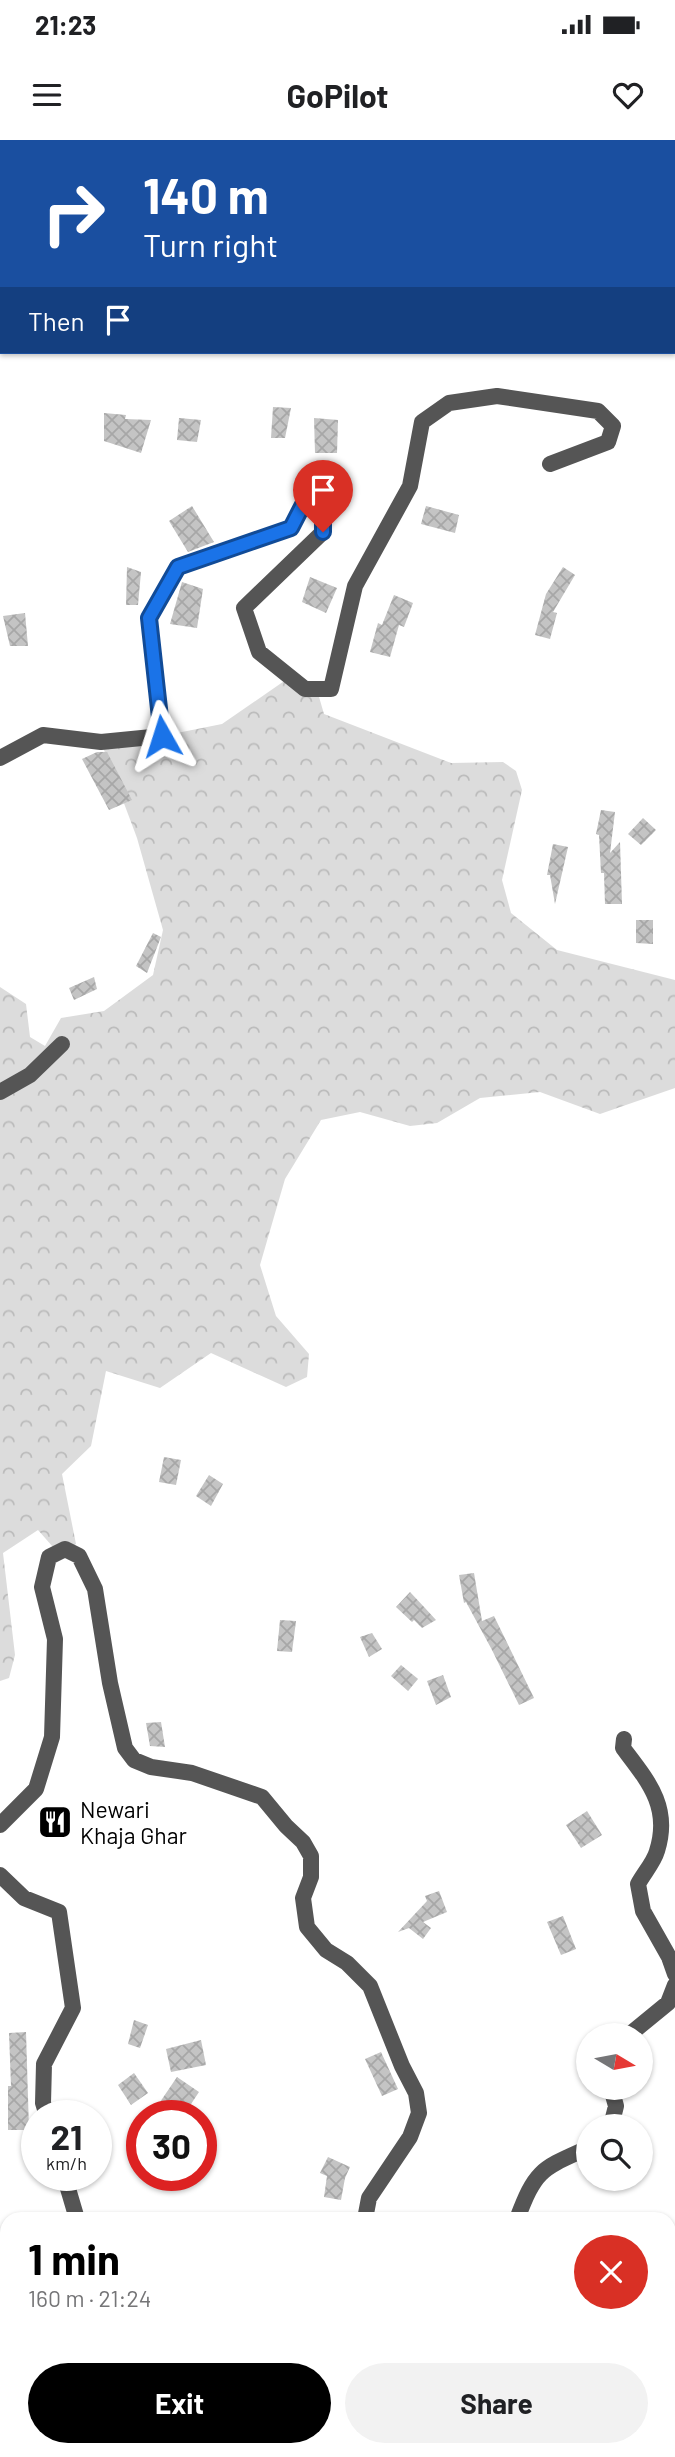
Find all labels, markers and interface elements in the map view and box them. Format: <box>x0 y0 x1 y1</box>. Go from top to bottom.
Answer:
text: 21:23 <box>35 9 96 40</box>
icon: menu <box>28 76 66 114</box>
text: GoPilot <box>287 76 388 114</box>
icon: heart <box>609 76 647 114</box>
text: 140 m <box>143 165 269 224</box>
icon: right <box>28 168 119 259</box>
text: Turn right <box>143 225 278 263</box>
icon: arrive <box>99 301 137 339</box>
text: Then <box>28 305 85 336</box>
pin <box>293 460 353 532</box>
icon: arrive <box>304 471 342 509</box>
position arrow <box>125 699 199 773</box>
place label: Newari Khaja Ghar <box>80 1795 187 1849</box>
restaurant icon: Newari Khaja Ghar <box>36 1803 74 1841</box>
north arrow <box>576 2023 653 2100</box>
map controls <box>576 2023 653 2191</box>
speed limit sign: 30 <box>126 2100 217 2191</box>
button: search <box>576 2114 653 2191</box>
text: 21 <box>51 2115 82 2157</box>
text: km/h <box>46 2152 87 2174</box>
text: 1 min <box>28 2233 120 2283</box>
button: close <box>574 2235 648 2309</box>
text: 160 m · 21:24 <box>28 2284 151 2312</box>
button: Exit <box>28 2363 331 2443</box>
button: Share <box>345 2363 648 2443</box>

